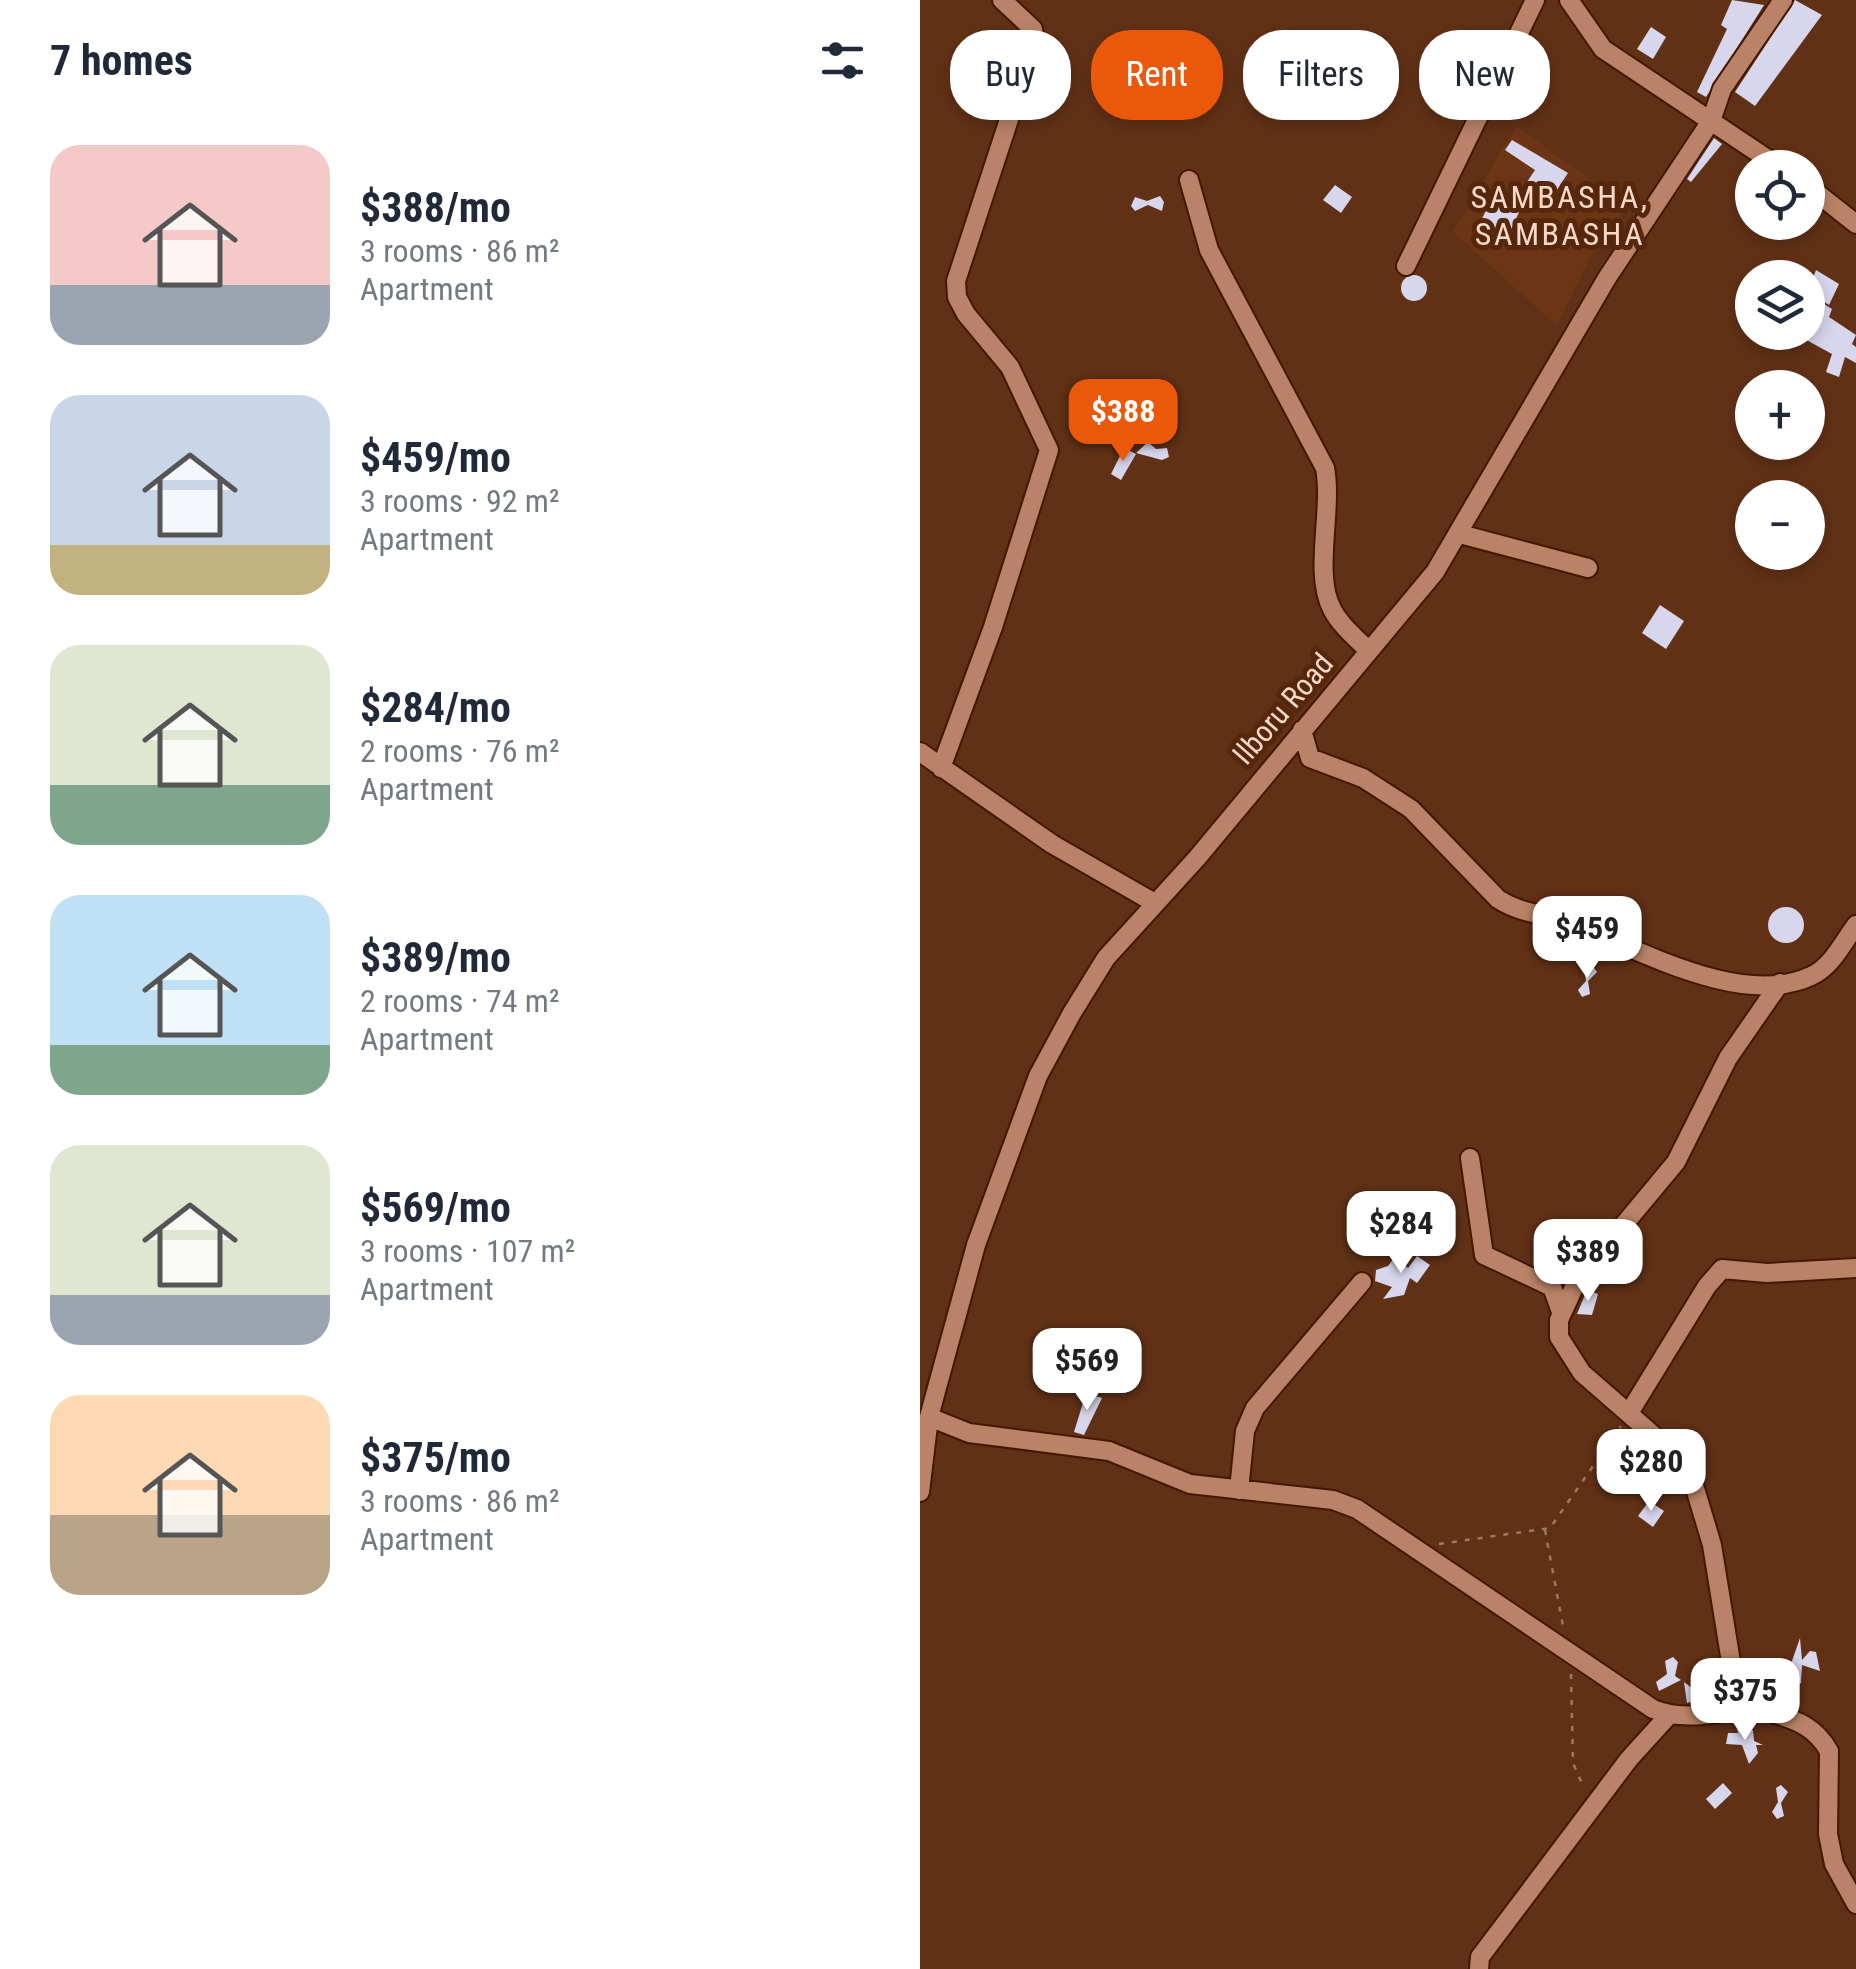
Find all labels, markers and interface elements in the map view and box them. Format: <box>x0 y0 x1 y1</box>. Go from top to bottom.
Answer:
chip: Buy <box>950 30 1071 120</box>
chip: Rent <box>1091 30 1223 120</box>
chip: Filters <box>1243 30 1399 120</box>
chip: New <box>1419 30 1550 120</box>
icon: filters <box>815 33 870 88</box>
text: 7 homes <box>50 36 193 85</box>
map controls <box>1735 150 1825 570</box>
button: locate <box>1735 150 1825 240</box>
district label: SAMBASHA, SAMBASHA <box>1470 178 1650 253</box>
text: $388/mo <box>360 183 511 232</box>
icon: home <box>130 185 250 305</box>
text: 3 rooms · 86 m² <box>360 232 559 270</box>
button: layers <box>1735 260 1825 350</box>
text: Apartment <box>360 270 494 308</box>
button: + <box>1735 370 1825 460</box>
pin: $388 <box>1064 379 1182 464</box>
text: $388 <box>1091 392 1155 430</box>
text: $459/mo <box>360 433 511 482</box>
icon: home <box>130 435 250 555</box>
button: − <box>1735 480 1825 570</box>
text: 3 rooms · 92 m² <box>360 482 559 520</box>
text: Apartment <box>360 520 494 558</box>
street label: Ilboru Road <box>1225 646 1340 771</box>
text: $284/mo <box>360 683 511 732</box>
icon: home <box>130 685 250 805</box>
text: 2 rooms · 76 m² <box>360 732 559 770</box>
text: Apartment <box>360 770 494 808</box>
pin: $459 <box>1528 896 1646 981</box>
text: $459 <box>1555 909 1619 947</box>
text: $389/mo <box>360 933 511 982</box>
icon: home <box>130 935 250 1055</box>
text: 2 rooms · 74 m² <box>360 982 559 1020</box>
text: Apartment <box>360 1020 494 1058</box>
text: $569/mo <box>360 1183 511 1232</box>
icon: home <box>130 1185 250 1305</box>
pin: $284 <box>1342 1191 1460 1276</box>
text: $284 <box>1369 1204 1433 1242</box>
pin: $389 <box>1529 1219 1647 1304</box>
text: 3 rooms · 107 m² <box>360 1232 575 1270</box>
text: $389 <box>1556 1232 1620 1270</box>
text: Apartment <box>360 1270 494 1308</box>
pin: $569 <box>1028 1328 1146 1413</box>
text: $569 <box>1055 1341 1119 1379</box>
pin: $280 <box>1592 1429 1710 1514</box>
text: $375/mo <box>360 1433 511 1482</box>
icon: home <box>130 1435 250 1555</box>
text: $280 <box>1619 1442 1683 1480</box>
text: 3 rooms · 86 m² <box>360 1482 559 1520</box>
text: Apartment <box>360 1520 494 1558</box>
pin: $375 <box>1686 1658 1804 1743</box>
text: $375 <box>1713 1671 1777 1709</box>

